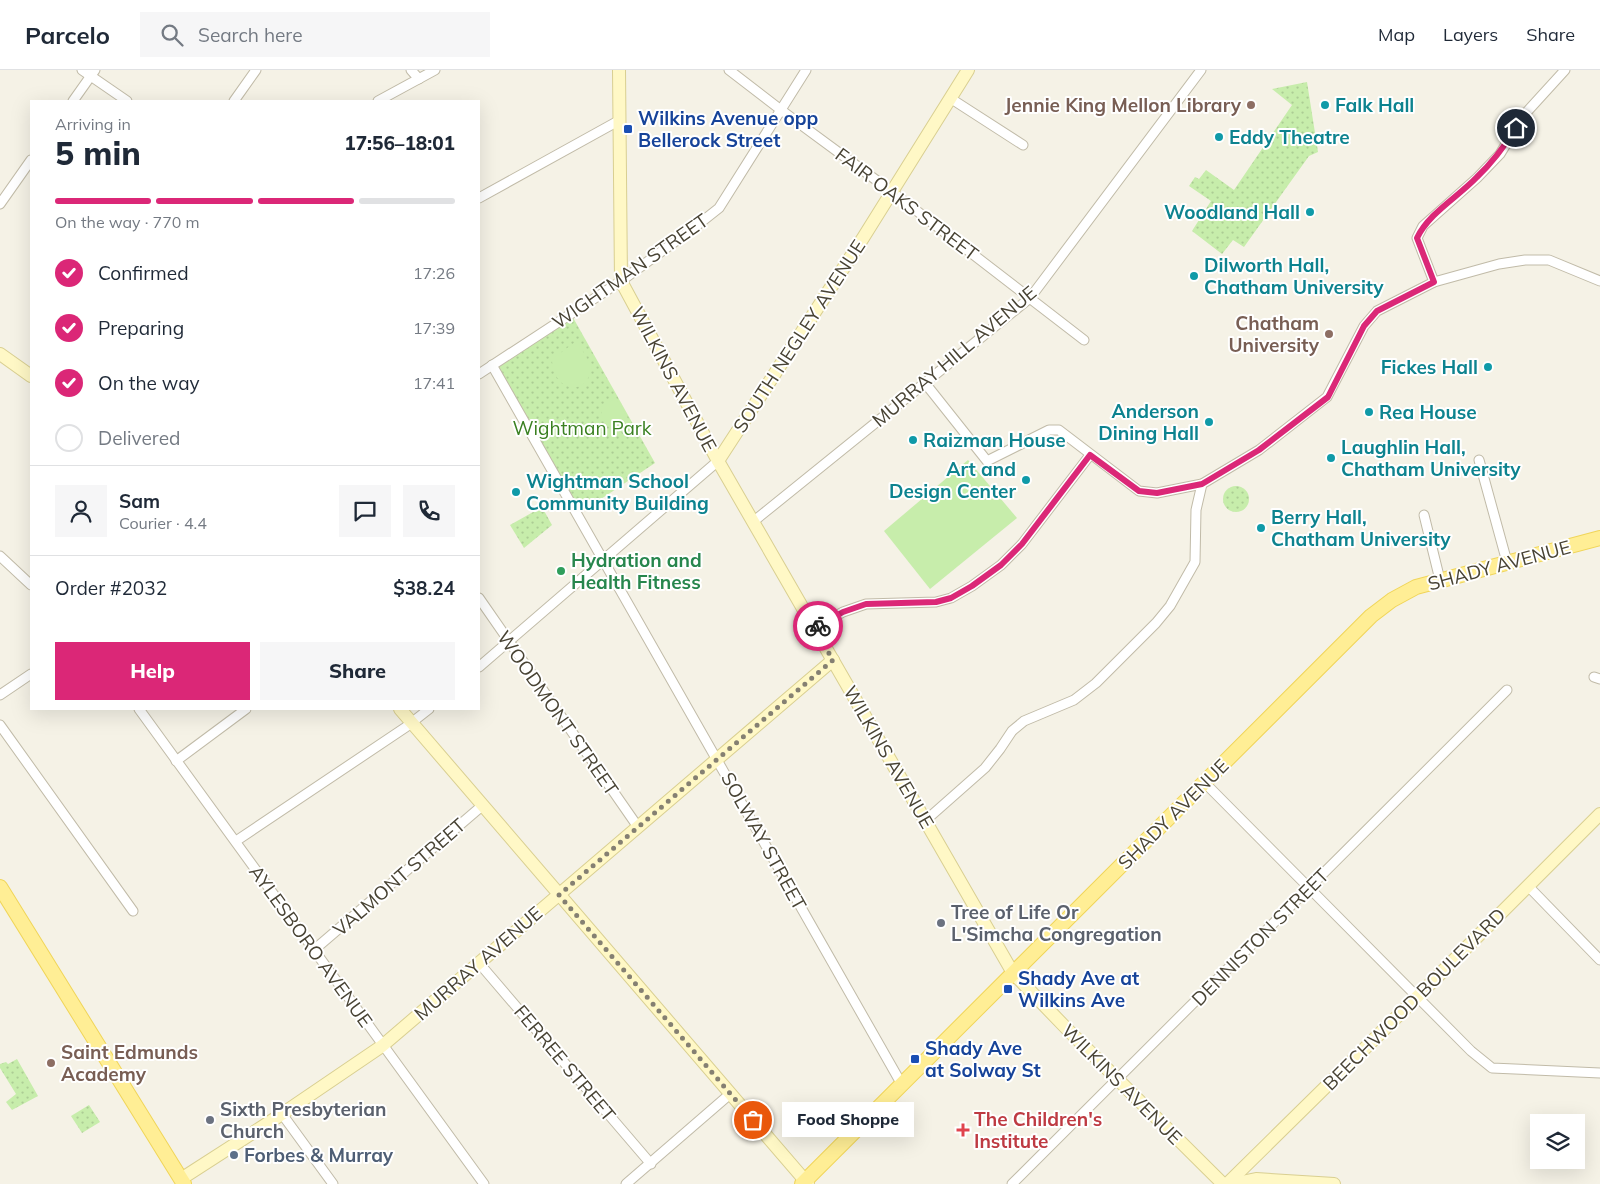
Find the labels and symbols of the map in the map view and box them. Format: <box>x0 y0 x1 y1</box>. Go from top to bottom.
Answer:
place label: Jennie King Mellon Library <box>1004 93 1242 117</box>
place label: Falk Hall <box>1335 93 1414 117</box>
marker: Jennie King Mellon Library <box>1245 99 1257 111</box>
marker: Falk Hall <box>1319 99 1331 111</box>
place label: Wilkins Avenue opp Bellerock Street <box>638 106 819 152</box>
pin <box>1495 107 1537 149</box>
marker: Wilkins Avenue opp Bellerock Street <box>622 123 634 135</box>
place label: Eddy Theatre <box>1229 125 1350 149</box>
marker: Eddy Theatre <box>1213 131 1225 143</box>
street label: FAIR OAKS STREET <box>831 142 984 266</box>
place label: Woodland Hall <box>1164 200 1300 224</box>
marker: Woodland Hall <box>1304 206 1316 218</box>
street label: WIGHTMAN STREET <box>547 208 713 334</box>
street label: SOUTH NEGLEY AVENUE <box>728 235 870 437</box>
place label: Dilworth Hall, Chatham University <box>1204 253 1384 299</box>
marker: Dilworth Hall, Chatham University <box>1188 270 1200 282</box>
street label: MURRAY HILL AVENUE <box>867 280 1041 432</box>
street label: WILKINS AVENUE <box>626 302 722 456</box>
place label: Chatham University <box>1228 311 1320 357</box>
marker: Chatham University <box>1323 328 1335 340</box>
place label: Fickes Hall <box>1381 355 1478 379</box>
marker: Fickes Hall <box>1482 361 1494 373</box>
place label: Anderson Dining Hall <box>1098 399 1199 445</box>
place label: Rea House <box>1379 400 1477 424</box>
marker: Rea House <box>1363 406 1375 418</box>
park label: Wightman Park <box>512 416 652 440</box>
marker: Anderson Dining Hall <box>1203 416 1215 428</box>
place label: Raizman House <box>923 428 1066 452</box>
marker: Raizman House <box>907 434 919 446</box>
place label: Laughlin Hall, Chatham University <box>1341 435 1521 481</box>
marker: Laughlin Hall, Chatham University <box>1325 452 1337 464</box>
place label: Art and Design Center <box>889 457 1017 503</box>
place label: Wightman School Community Building <box>526 469 709 515</box>
marker: Art and Design Center <box>1020 474 1032 486</box>
marker: Wightman School Community Building <box>510 486 522 498</box>
place label: Berry Hall, Chatham University <box>1271 505 1451 551</box>
marker: Berry Hall, Chatham University <box>1255 522 1267 534</box>
street label: SHADY AVENUE <box>1425 534 1573 596</box>
place label: Hydration and Health Fitness <box>571 548 702 594</box>
marker: Hydration and Health Fitness <box>555 565 567 577</box>
courier <box>793 601 843 651</box>
street label: WOODMONT STREET <box>492 626 624 800</box>
street label: WILKINS AVENUE <box>838 681 940 833</box>
street label: SHADY AVENUE <box>1113 754 1233 874</box>
street label: SOLWAY STREET <box>716 768 812 915</box>
street label: VALMONT STREET <box>328 813 471 941</box>
street label: AYLESBORO AVENUE <box>244 860 378 1032</box>
street label: DENNISTON STREET <box>1186 863 1334 1011</box>
place label: Tree of Life Or L'Simcha Congregation <box>951 900 1162 946</box>
street label: MURRAY AVENUE <box>409 901 547 1025</box>
street label: BEECHWOOD BOULEVARD <box>1318 903 1510 1095</box>
marker: Tree of Life Or L'Simcha Congregation <box>935 917 947 929</box>
place label: Shady Ave at Wilkins Ave <box>1018 966 1139 1012</box>
marker: Shady Ave at Wilkins Ave <box>1002 983 1014 995</box>
street label: FERREE STREET <box>509 1000 621 1127</box>
street label: WILKINS AVENUE <box>1057 1019 1187 1149</box>
place label: Shady Ave at Solway St <box>925 1036 1041 1082</box>
place label: Saint Edmunds Academy <box>61 1040 198 1086</box>
marker: Shady Ave at Solway St <box>909 1053 921 1065</box>
marker: Saint Edmunds Academy <box>45 1057 57 1069</box>
place label: Sixth Presbyterian Church <box>220 1097 387 1143</box>
pin <box>732 1099 774 1141</box>
callout: Food Shoppe <box>783 1102 916 1138</box>
place label: The Children's Institute <box>974 1107 1102 1153</box>
marker: Sixth Presbyterian Church <box>204 1114 216 1126</box>
marker: The Children's Institute <box>956 1123 970 1137</box>
place label: Forbes & Murray <box>244 1143 394 1167</box>
marker: Forbes & Murray <box>228 1149 240 1161</box>

